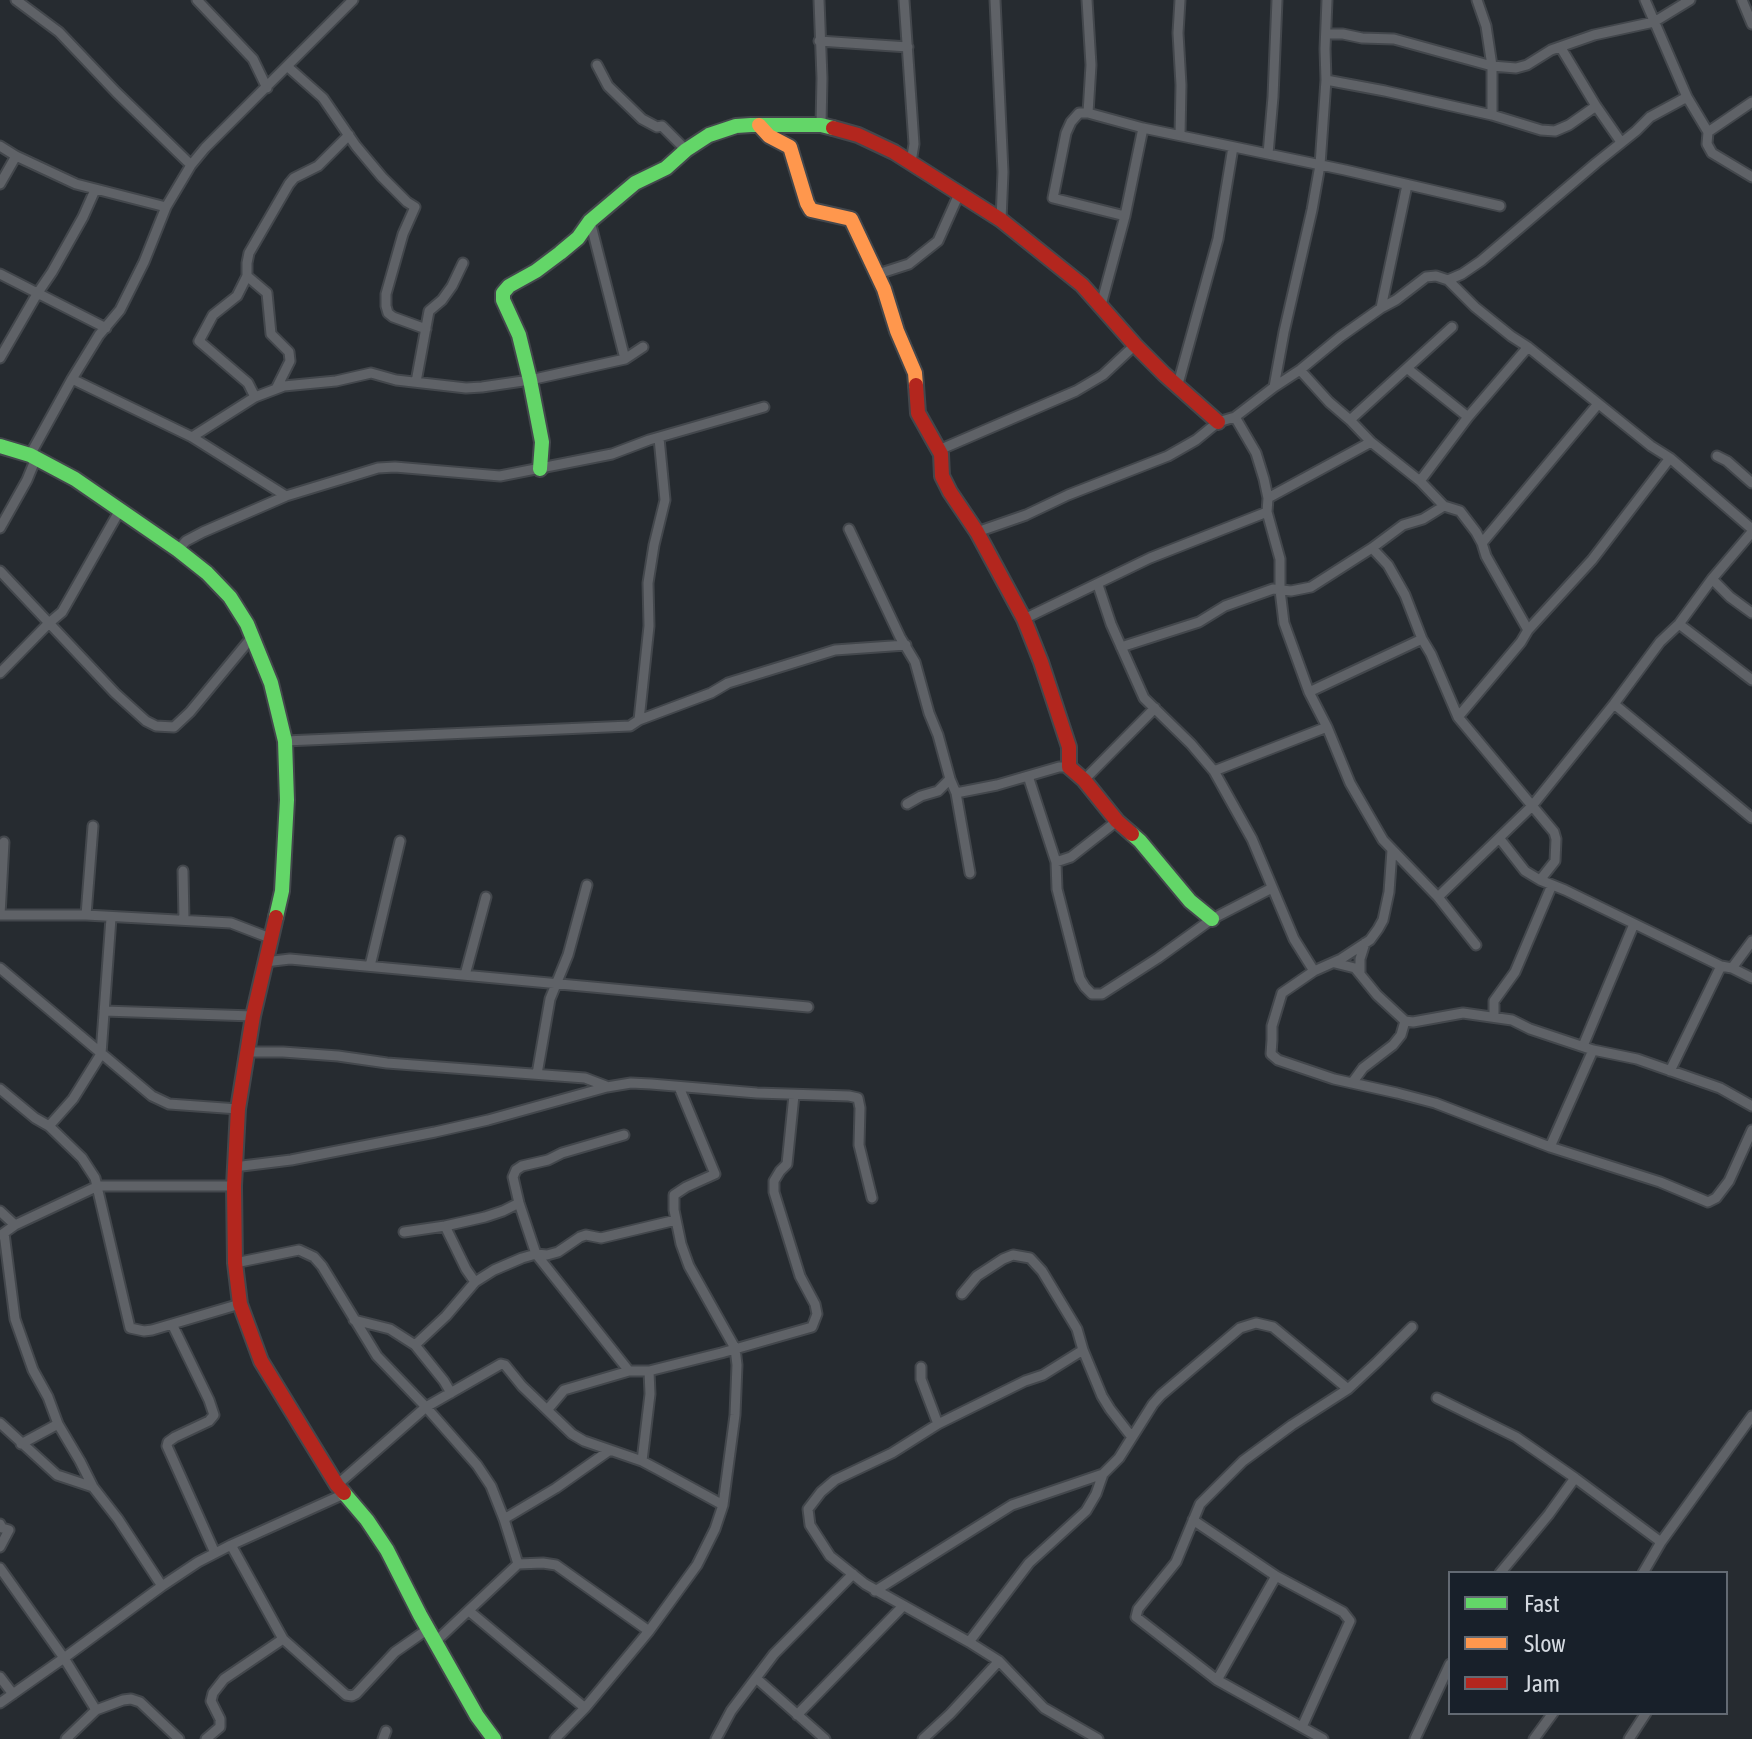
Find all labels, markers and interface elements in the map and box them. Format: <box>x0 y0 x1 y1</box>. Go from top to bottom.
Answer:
legend <box>1448 1571 1728 1715</box>
text: Fast <box>1524 1590 1560 1617</box>
text: Slow <box>1524 1630 1566 1657</box>
text: Jam <box>1524 1670 1560 1697</box>

